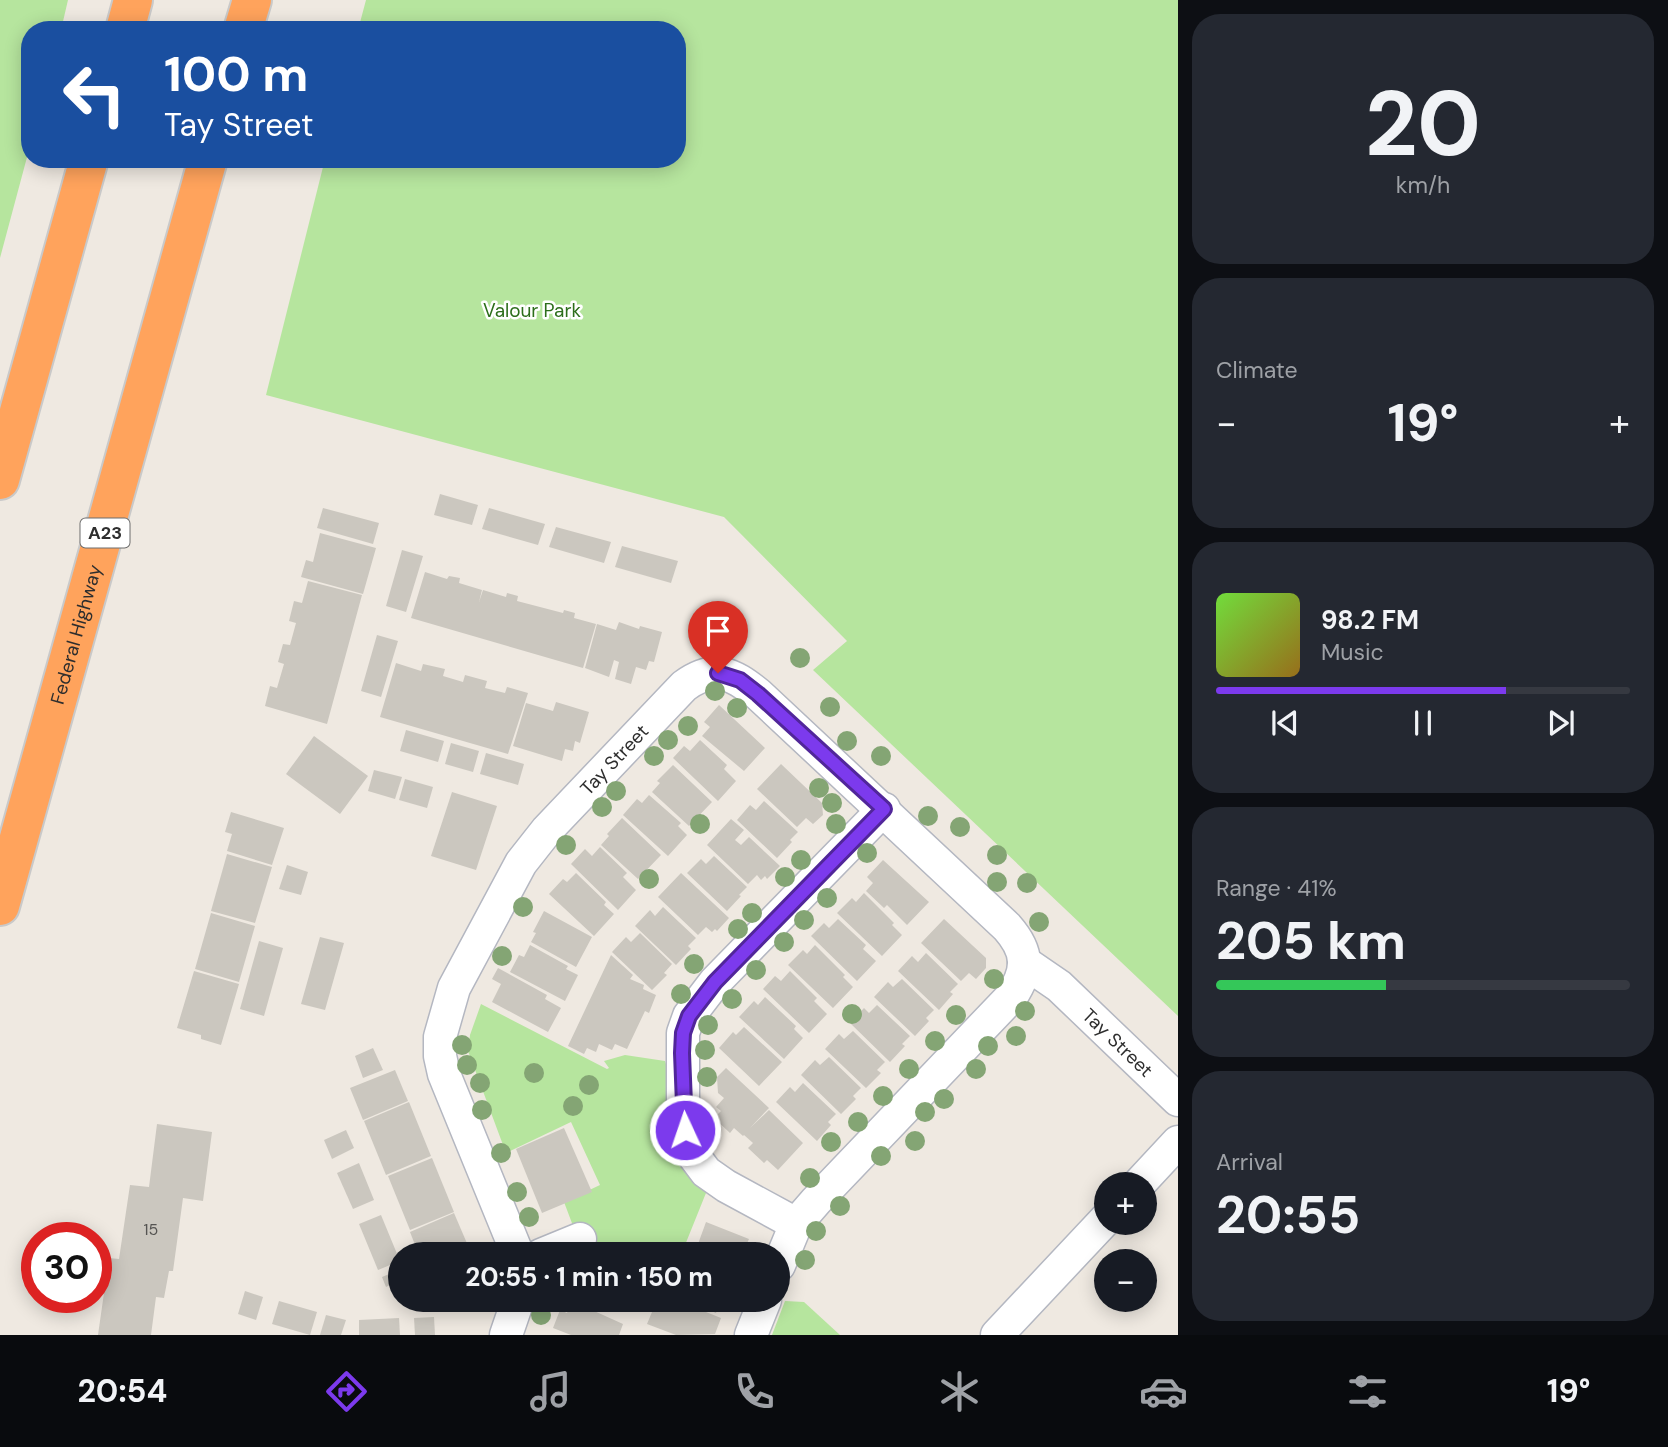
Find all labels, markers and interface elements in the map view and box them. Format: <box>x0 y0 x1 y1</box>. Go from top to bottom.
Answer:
text: 100 m <box>164 42 308 106</box>
icon: left <box>49 49 140 140</box>
text: 20 <box>1365 65 1481 183</box>
text: Tay Street <box>164 104 314 146</box>
text: km/h <box>1396 170 1450 200</box>
park label: Valour Park <box>483 298 581 323</box>
text: Climate <box>1216 355 1298 385</box>
text: 19° <box>1388 389 1458 457</box>
text: − <box>1216 398 1237 448</box>
text: + <box>1609 398 1630 448</box>
road number: A23 <box>80 518 130 548</box>
street label: Federal Highway <box>44 561 107 707</box>
pin <box>688 601 748 673</box>
text: 98.2 FM <box>1321 603 1419 637</box>
icon: arrive <box>699 612 737 650</box>
text: Music <box>1321 637 1384 667</box>
icon: previous <box>1266 704 1304 742</box>
icon: pause <box>1404 704 1442 742</box>
icon: next <box>1542 704 1580 742</box>
street label: Tay Street <box>574 719 654 800</box>
text: Range · 41% <box>1216 873 1337 903</box>
text: 205 km <box>1216 907 1406 975</box>
street label: Tay Street <box>1077 1003 1159 1082</box>
position arrow <box>648 1093 722 1167</box>
text: Arrival <box>1216 1147 1283 1177</box>
map controls <box>1094 1172 1157 1312</box>
button: + <box>1094 1172 1157 1235</box>
text: 20:55 <box>1216 1181 1360 1249</box>
house number: 15 <box>144 1219 158 1240</box>
speed limit sign: 30 <box>21 1222 112 1313</box>
button: − <box>1094 1249 1157 1312</box>
text: 20:55 · 1 min · 150 m <box>465 1260 713 1294</box>
icon: directions <box>322 1367 371 1416</box>
icon: music <box>526 1367 575 1416</box>
icon: phone <box>730 1367 779 1416</box>
icon: climate <box>935 1367 984 1416</box>
icon: car <box>1139 1367 1188 1416</box>
icon: filters <box>1343 1367 1392 1416</box>
text: 20:54 <box>78 1370 167 1412</box>
text: 19° <box>1547 1370 1590 1412</box>

